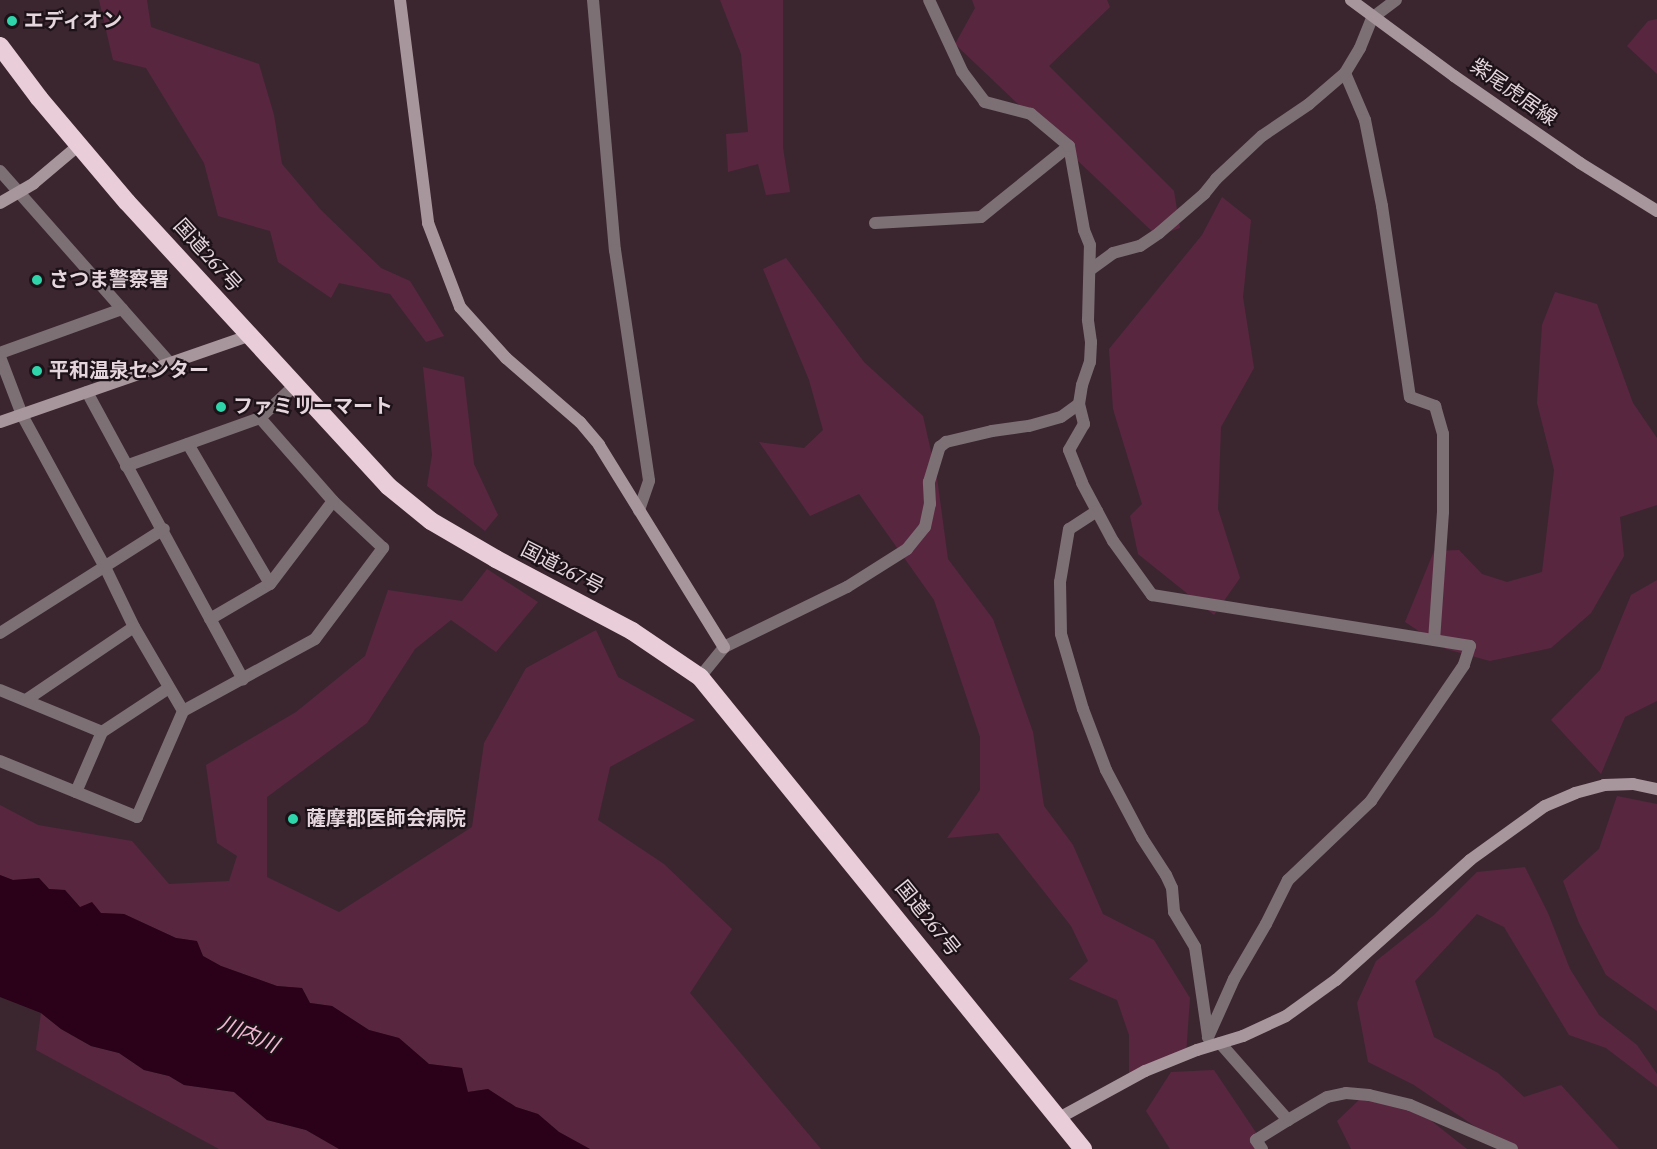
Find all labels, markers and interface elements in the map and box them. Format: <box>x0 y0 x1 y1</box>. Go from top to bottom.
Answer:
place label: エディオン <box>24 9 124 33</box>
marker: エディオン <box>5 14 19 28</box>
street label: 紫尾虎居線 <box>1465 54 1561 132</box>
street label: 国道267号 <box>168 215 246 297</box>
place label: さつま警察署 <box>49 268 169 292</box>
marker: さつま警察署 <box>30 273 44 287</box>
place label: 平和温泉センター <box>49 359 209 383</box>
marker: 平和温泉センター <box>30 364 44 378</box>
place label: ファミリーマート <box>233 395 393 419</box>
marker: ファミリーマート <box>214 400 228 414</box>
street label: 国道267号 <box>516 538 608 600</box>
place label: 薩摩郡医師会病院 <box>306 807 466 831</box>
marker: 薩摩郡医師会病院 <box>284 810 302 828</box>
street label: 国道267号 <box>889 876 965 962</box>
water label: 川内川 <box>214 1011 282 1059</box>

